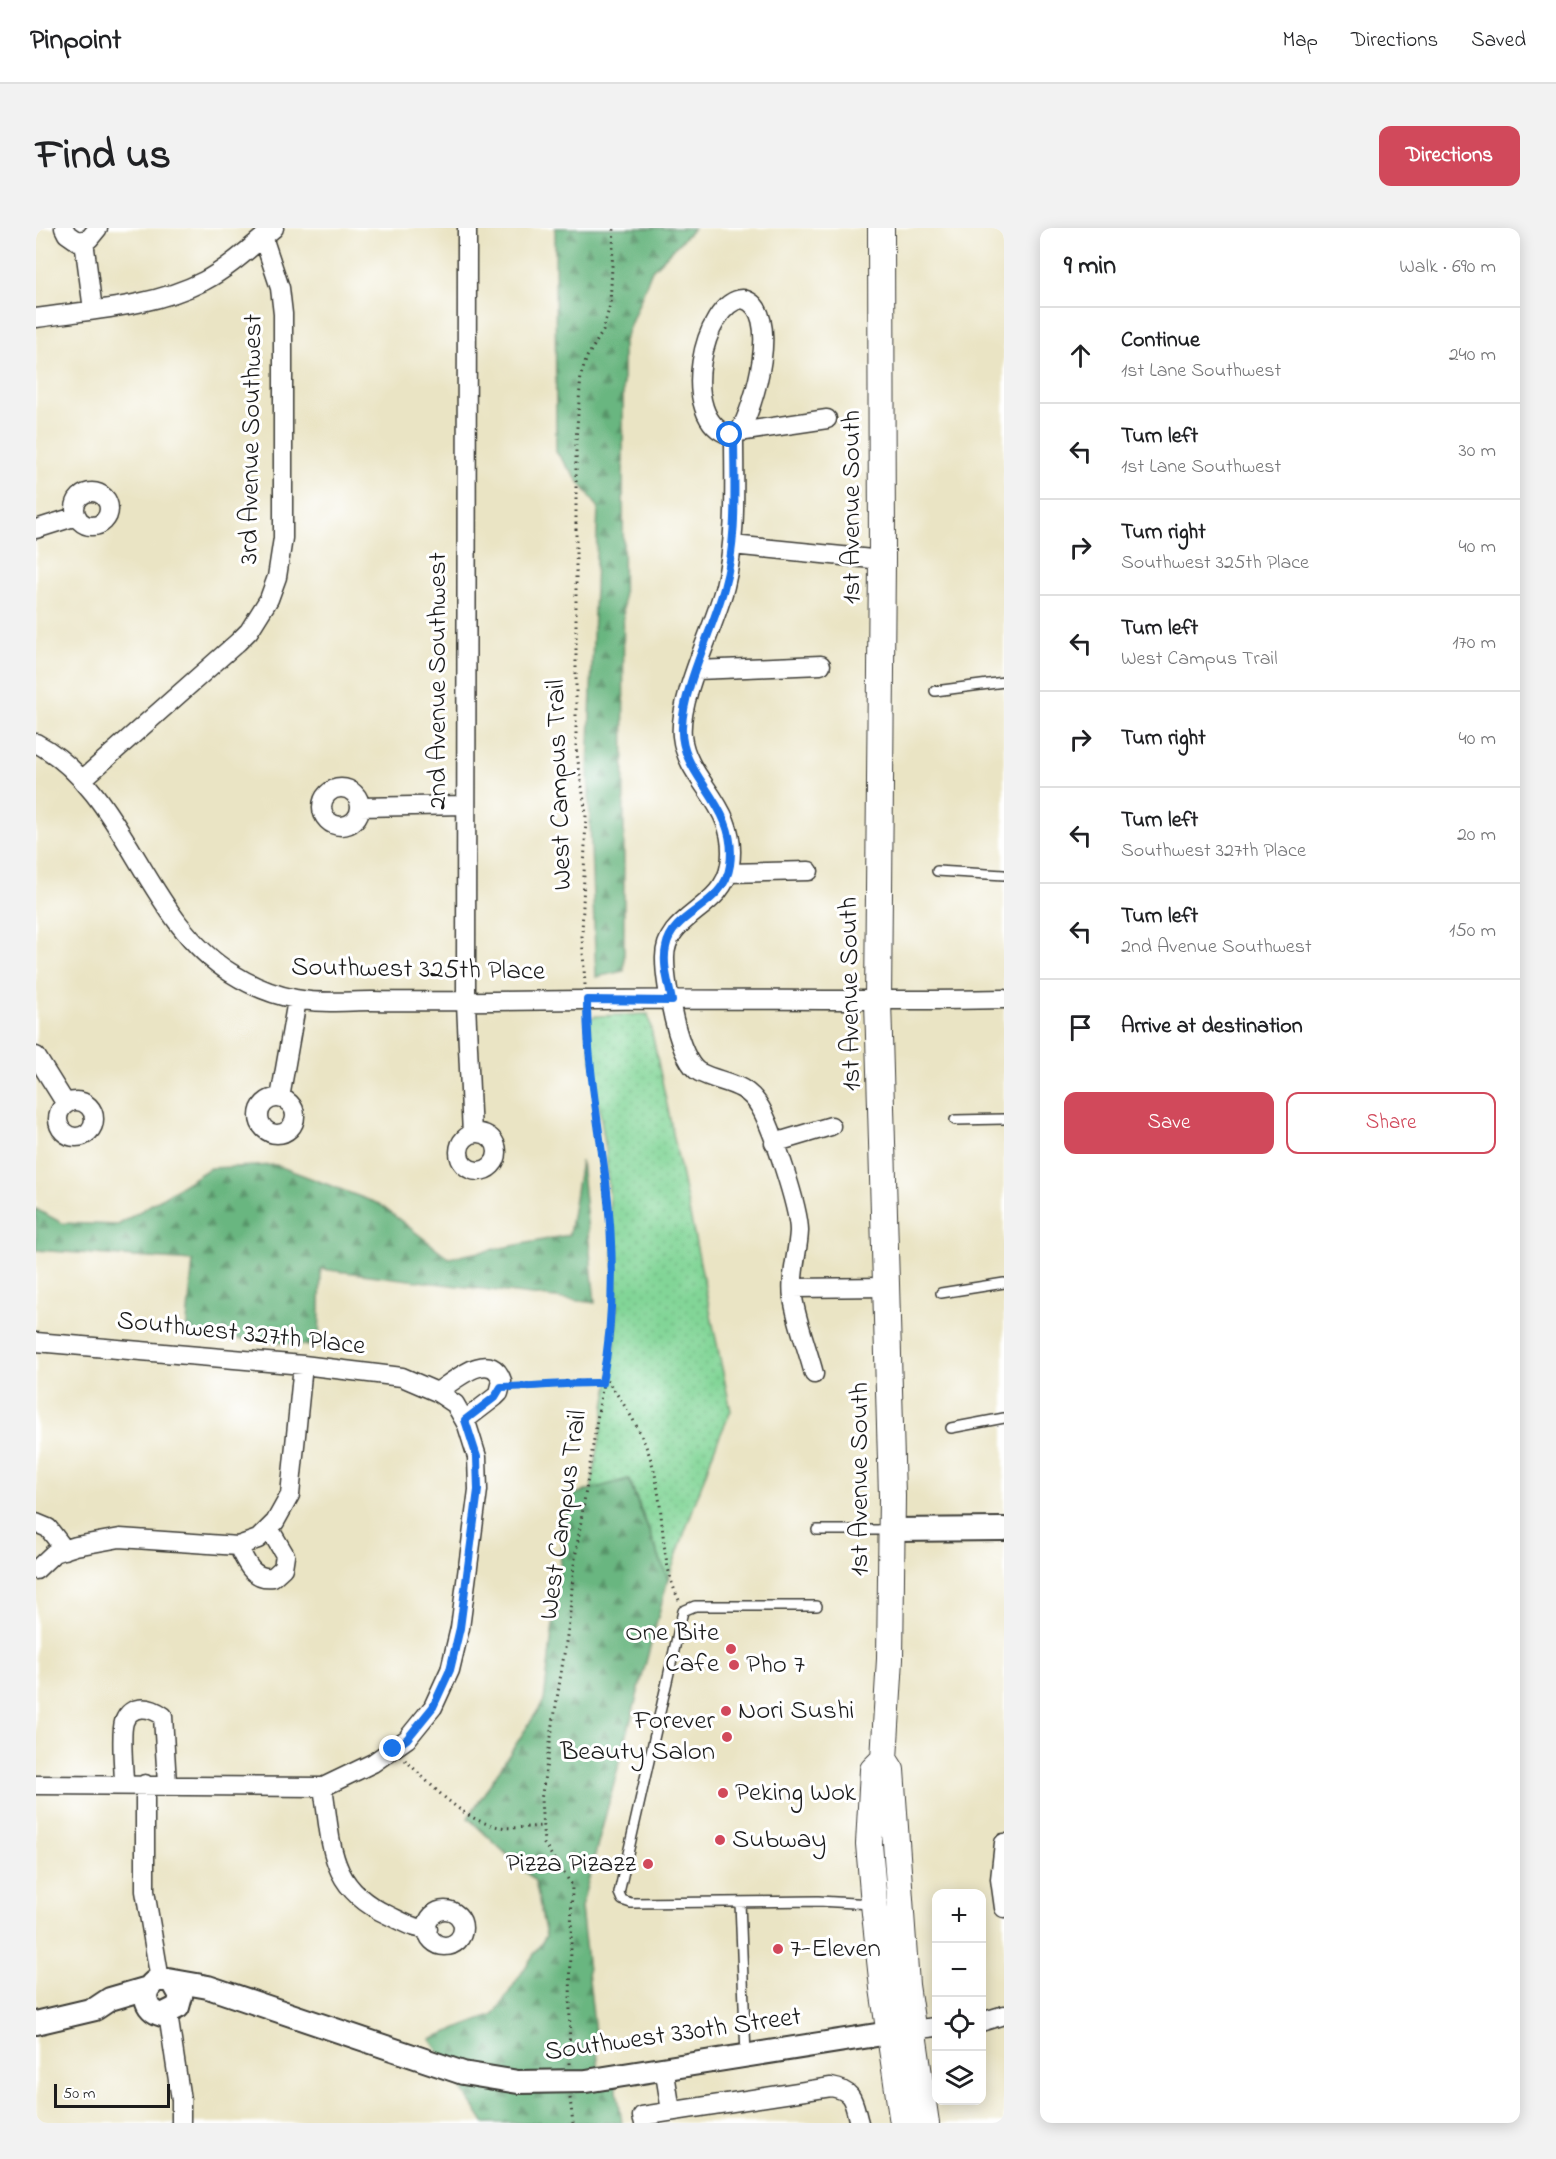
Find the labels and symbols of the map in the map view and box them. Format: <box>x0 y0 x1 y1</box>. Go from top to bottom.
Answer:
street label: 3rd Avenue Southwest <box>230 314 274 564</box>
street label: 1st Avenue South <box>833 410 872 604</box>
route start <box>716 421 742 447</box>
street label: 2nd Avenue Southwest <box>419 552 458 810</box>
street label: West Campus Trail <box>537 679 583 891</box>
street label: 1st Avenue South <box>830 897 872 1091</box>
street label: Southwest 325th Place <box>291 948 546 992</box>
street label: Southwest 327th Place <box>115 1302 368 1367</box>
street label: 1st Avenue South <box>841 1382 880 1576</box>
street label: West Campus Trail <box>530 1408 598 1622</box>
place label: One Bite Cafe <box>625 1614 720 1684</box>
marker: One Bite Cafe <box>724 1642 738 1656</box>
place label: Pho 7 <box>746 1646 805 1685</box>
marker: Pho 7 <box>727 1658 741 1672</box>
place label: Nori Sushi <box>738 1692 854 1731</box>
place label: Forever Beauty Salon <box>559 1702 716 1772</box>
marker: Nori Sushi <box>719 1704 733 1718</box>
marker: Forever Beauty Salon <box>720 1730 734 1744</box>
route end <box>379 1735 405 1761</box>
place label: Peking Wok <box>735 1774 856 1813</box>
marker: Peking Wok <box>716 1786 730 1800</box>
place label: Subway <box>732 1821 826 1860</box>
marker: Subway <box>713 1833 727 1847</box>
place label: Pizza Pizazz <box>506 1845 637 1884</box>
marker: Pizza Pizazz <box>641 1857 655 1871</box>
place label: 7-Eleven <box>790 1930 881 1969</box>
marker: 7-Eleven <box>771 1942 785 1956</box>
street label: Southwest 330th Street <box>542 1998 804 2072</box>
scale bar <box>54 2081 170 2108</box>

